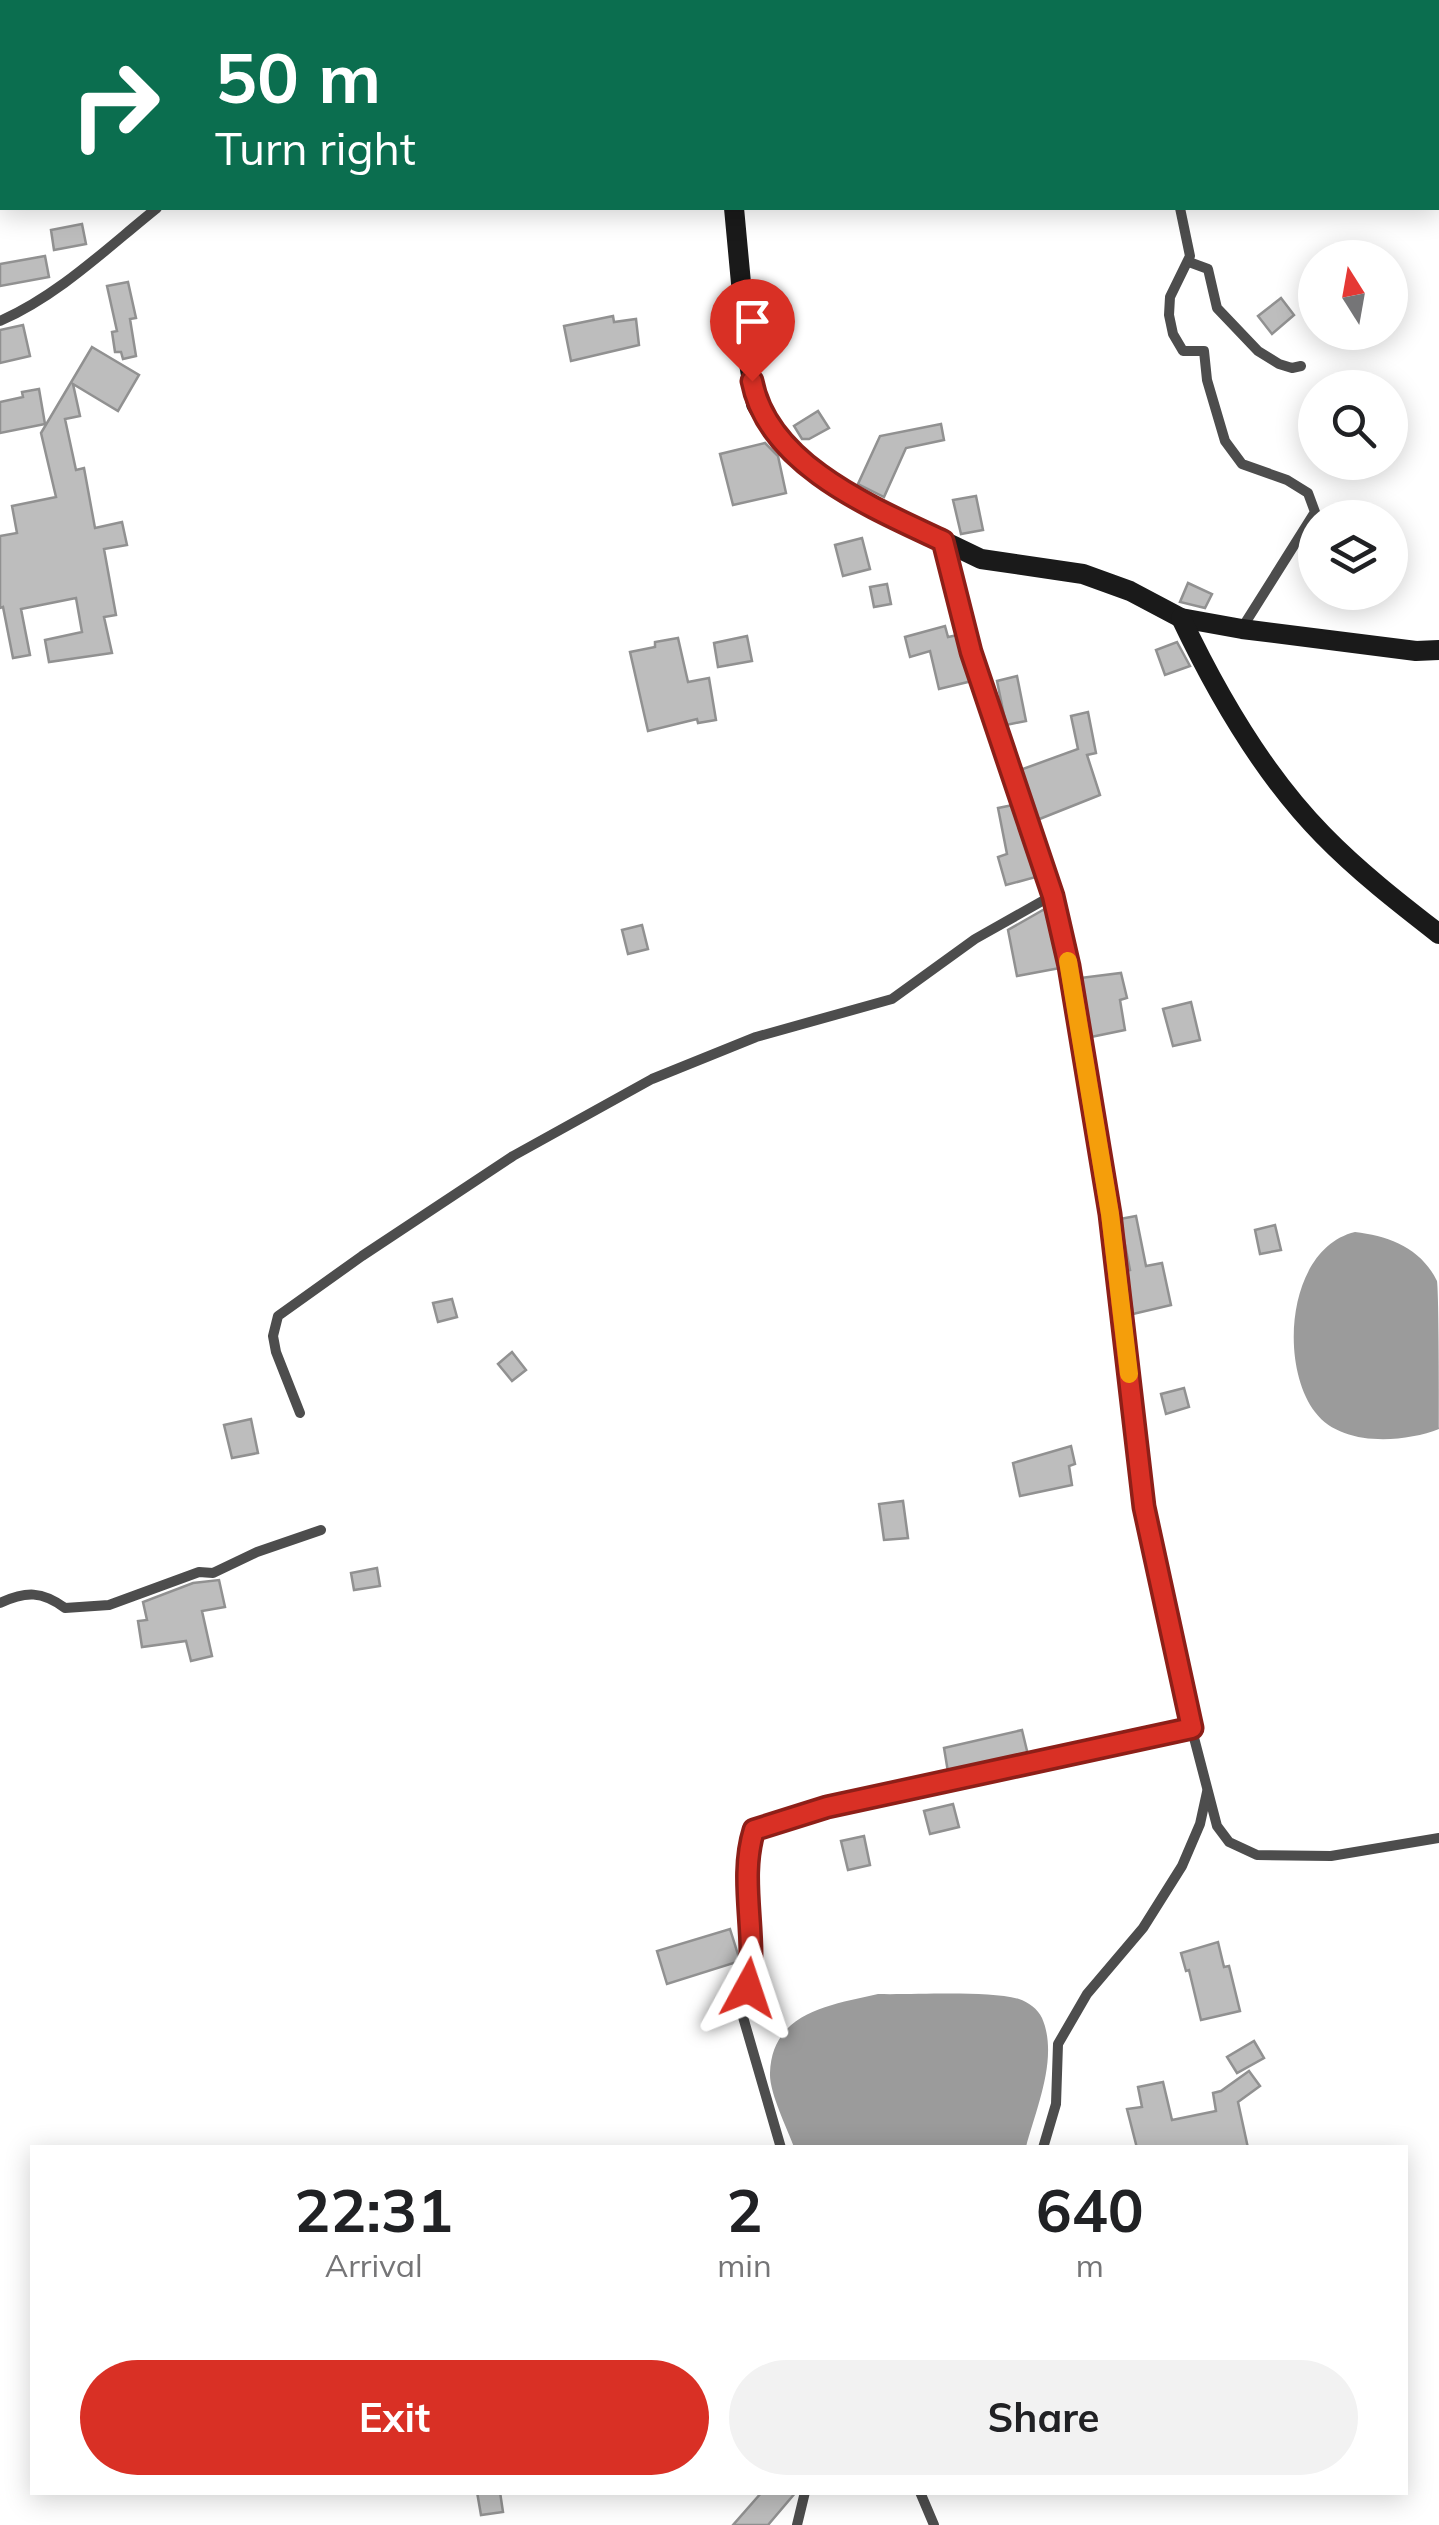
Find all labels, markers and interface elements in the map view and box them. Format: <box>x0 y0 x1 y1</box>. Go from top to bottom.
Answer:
text: 50 m <box>215 33 381 121</box>
icon: right <box>50 40 180 170</box>
text: Turn right <box>215 120 416 176</box>
north arrow <box>1298 240 1408 350</box>
map controls <box>1298 240 1408 610</box>
pin <box>710 279 795 382</box>
icon: arrive <box>725 294 780 349</box>
button: search <box>1298 370 1408 480</box>
button: layers <box>1298 500 1408 610</box>
position arrow <box>696 1936 800 2040</box>
text: 22:31 <box>294 2172 453 2247</box>
text: 2 <box>726 2172 762 2247</box>
text: 640 <box>1036 2172 1144 2247</box>
text: Arrival <box>325 2245 423 2285</box>
text: min <box>717 2245 772 2285</box>
text: m <box>1076 2245 1104 2285</box>
button: Exit <box>80 2360 709 2475</box>
button: Share <box>729 2360 1358 2475</box>

